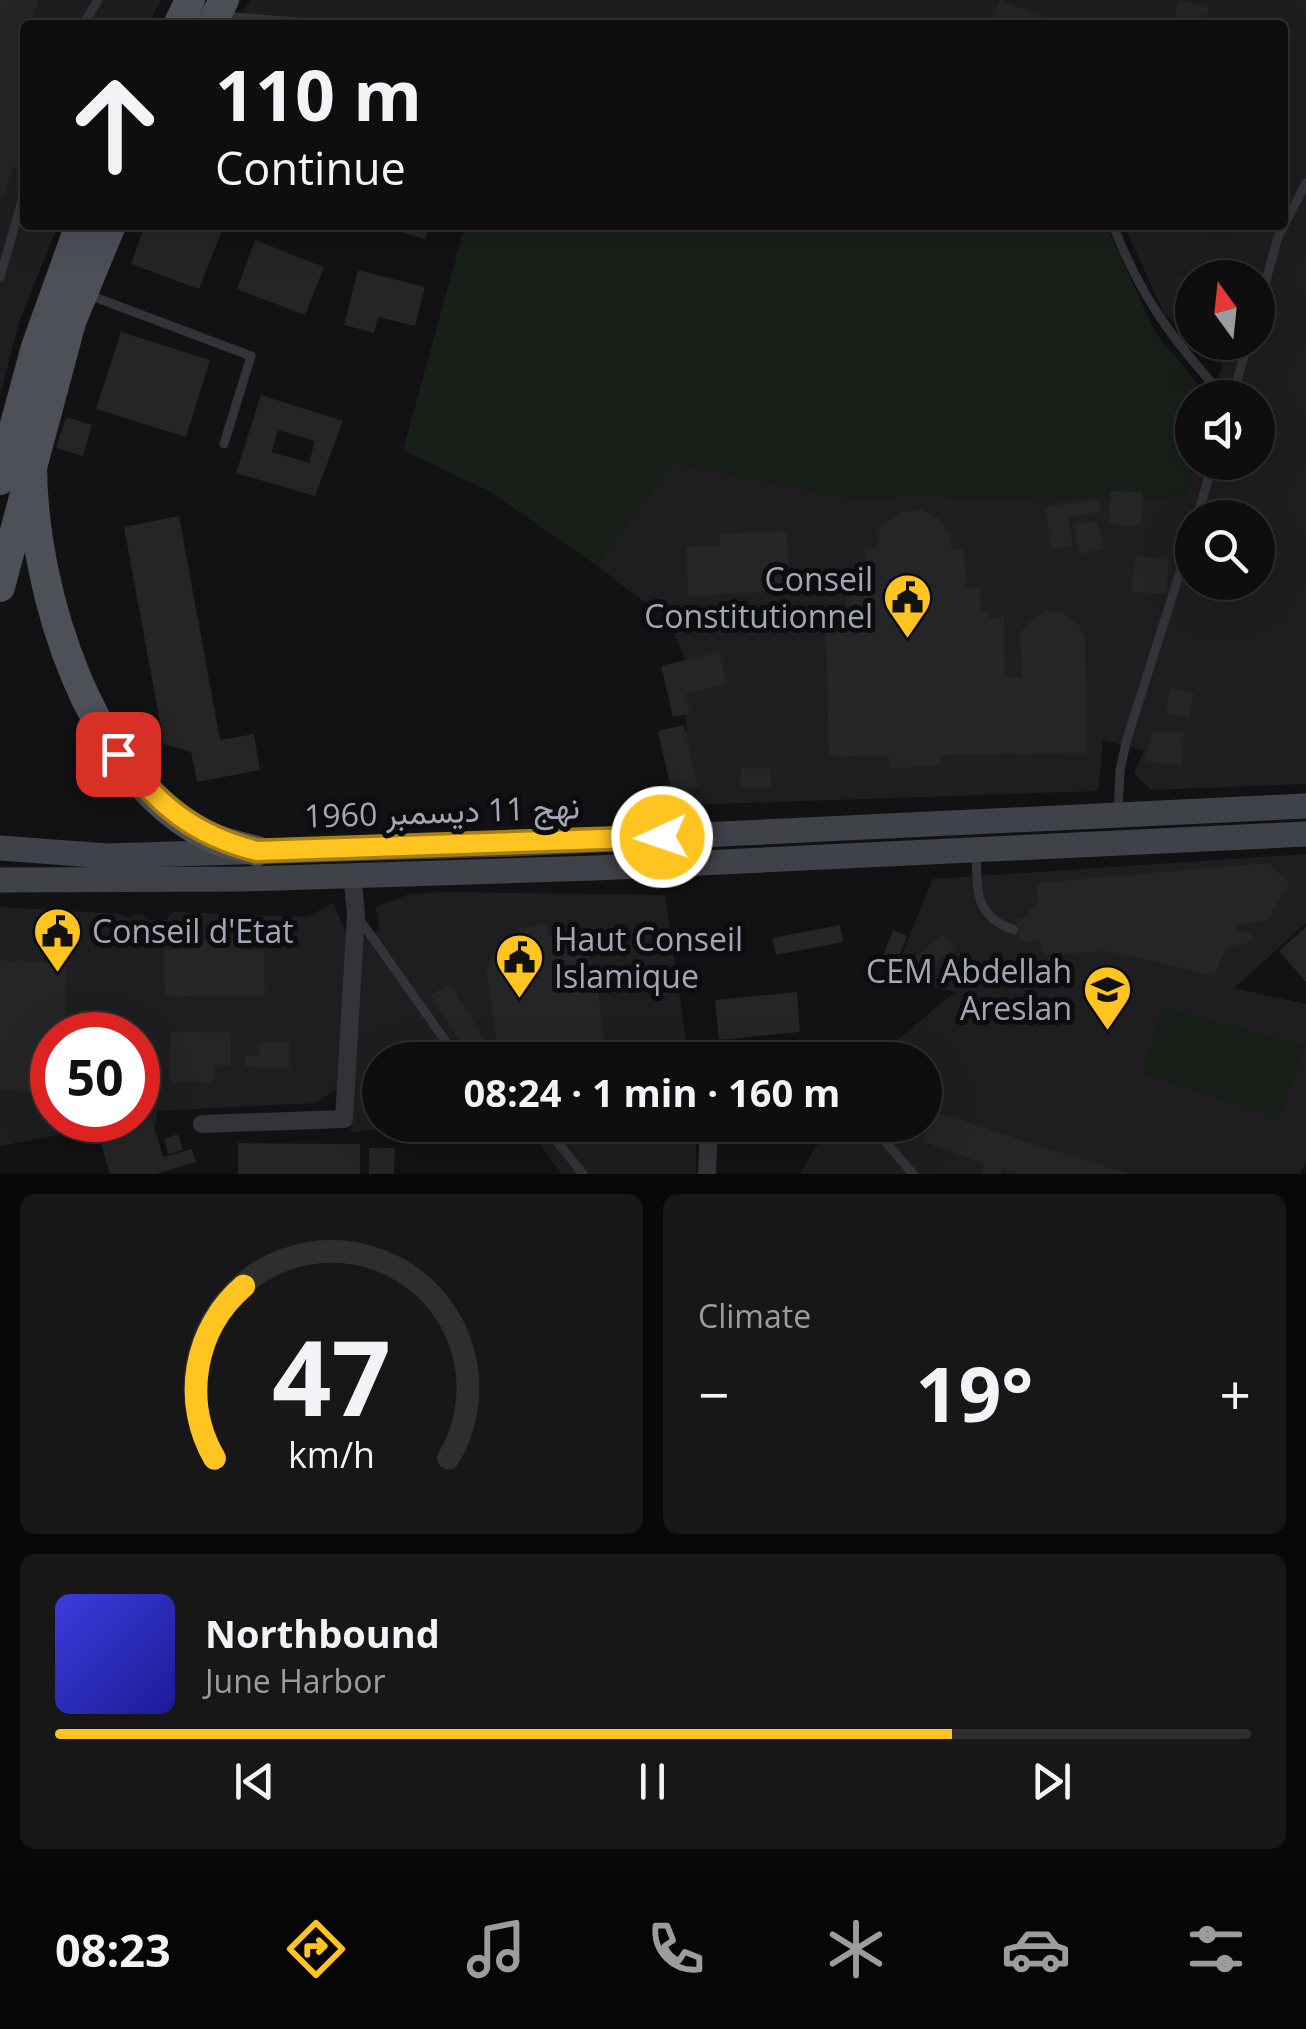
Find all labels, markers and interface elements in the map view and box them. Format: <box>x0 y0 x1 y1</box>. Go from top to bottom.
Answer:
text: 110 m <box>215 46 422 142</box>
icon: ahead <box>50 60 180 190</box>
text: Continue <box>215 137 406 198</box>
north arrow <box>1175 260 1275 360</box>
map controls <box>1175 260 1275 600</box>
button: sound <box>1175 380 1275 480</box>
button: search <box>1175 500 1275 600</box>
place label: Conseil Constitutionnel <box>644 557 873 637</box>
public building icon: Conseil Constitutionnel <box>882 572 934 640</box>
pin <box>76 712 161 797</box>
icon: arrive <box>91 727 146 782</box>
street label: نهج 11 ديسمبر 1960 <box>303 784 581 839</box>
position arrow <box>610 785 714 889</box>
public building icon: Conseil d'Etat <box>31 906 83 974</box>
place label: Conseil d'Etat <box>92 909 294 952</box>
place label: Haut Conseil Islamique <box>554 917 743 997</box>
public building icon: Haut Conseil Islamique <box>493 932 545 1000</box>
place label: CEM Abdellah Areslan <box>866 949 1072 1029</box>
school or university icon: CEM Abdellah Areslan <box>1081 964 1133 1032</box>
speed limit sign: 50 <box>30 1012 160 1142</box>
text: 08:24 · 1 min · 160 m <box>464 1066 840 1118</box>
text: Climate <box>698 1294 811 1337</box>
text: 47 <box>272 1305 391 1446</box>
text: 19° <box>916 1342 1033 1444</box>
text: − <box>698 1356 729 1431</box>
text: + <box>1220 1356 1251 1431</box>
text: km/h <box>288 1430 375 1478</box>
text: Northbound <box>205 1607 440 1659</box>
text: June Harbor <box>205 1659 385 1702</box>
icon: previous <box>227 1754 282 1809</box>
icon: pause <box>625 1754 680 1809</box>
icon: next <box>1024 1754 1079 1809</box>
icon: directions <box>281 1914 351 1984</box>
icon: music <box>461 1914 531 1984</box>
icon: phone <box>641 1914 711 1984</box>
icon: climate <box>821 1914 891 1984</box>
icon: car <box>1001 1914 1071 1984</box>
icon: filters <box>1181 1914 1251 1984</box>
text: 08:23 <box>55 1919 171 1980</box>

